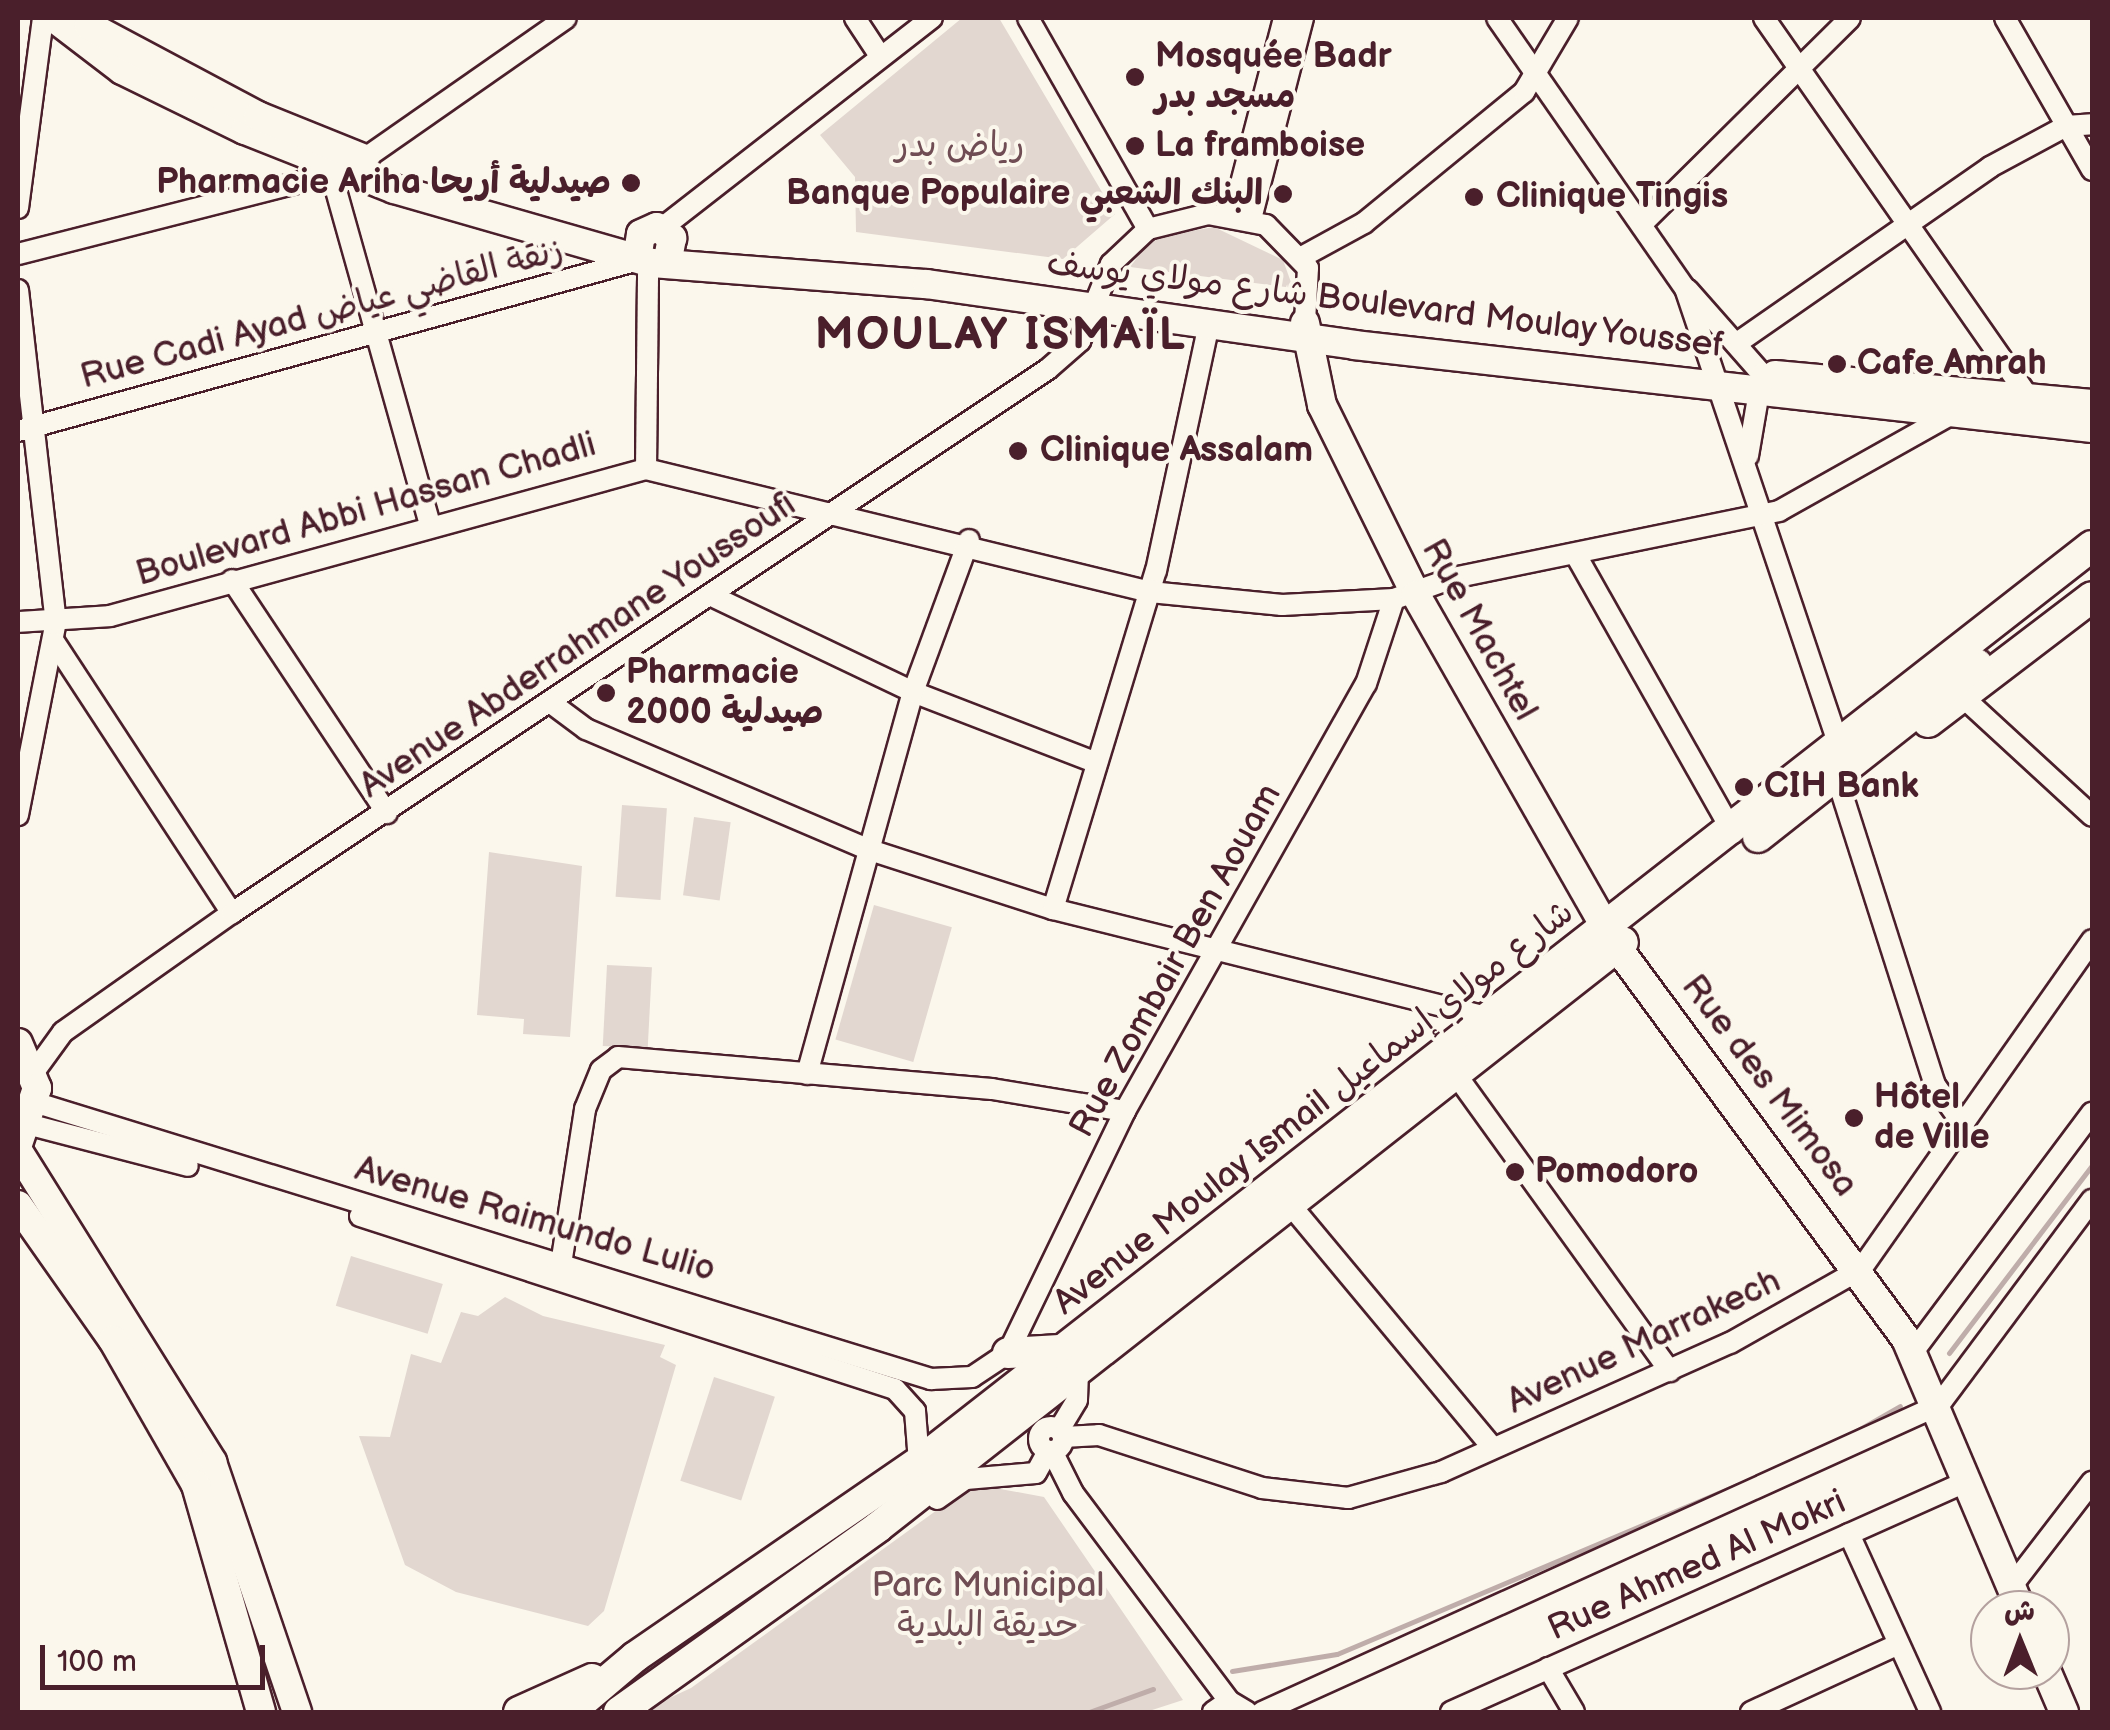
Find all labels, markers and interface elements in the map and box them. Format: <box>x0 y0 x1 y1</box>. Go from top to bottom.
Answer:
place label: Mosquée Badr مسجد بدر <box>1155 36 1392 118</box>
marker: Mosquée Badr مسجد بدر <box>1124 66 1146 88</box>
park label: رياض بدر <box>895 125 1025 167</box>
place label: La framboise <box>1155 125 1365 167</box>
marker: La framboise <box>1124 135 1146 157</box>
place label: Pharmacie Ariha صيدلية أريحا <box>156 162 611 204</box>
marker: Pharmacie Ariha صيدلية أريحا <box>620 172 642 194</box>
place label: Banque Populaire البنك الشعبي <box>786 173 1263 215</box>
place label: Clinique Tingis <box>1496 176 1728 218</box>
marker: Banque Populaire البنك الشعبي <box>1272 183 1294 205</box>
marker: Clinique Tingis <box>1461 184 1487 210</box>
street label: Rue Cadi Ayad زنقة القاضي عياض <box>76 229 568 399</box>
street label: شارع مولاي يوسف Boulevard Moulay Youssef <box>1042 242 1728 368</box>
district label: MOULAY ISMAÏL <box>815 309 1187 363</box>
place label: Cafe Amrah <box>1857 343 2047 385</box>
marker: Cafe Amrah <box>1826 353 1848 375</box>
street label: Boulevard Abbi Hassan Chadli <box>131 424 601 596</box>
place label: Clinique Assalam <box>1040 430 1313 472</box>
marker: Clinique Assalam <box>1005 438 1031 464</box>
street label: Avenue Abderrahmane Youssoufi <box>351 484 805 808</box>
street label: Rue Machtel <box>1412 532 1546 728</box>
place label: Pharmacie 2000 صيدلية <box>626 652 823 734</box>
marker: Pharmacie 2000 صيدلية <box>595 682 617 704</box>
place label: CIH Bank <box>1764 766 1919 808</box>
marker: CIH Bank <box>1733 776 1755 798</box>
street label: Rue Zombair Ben Aouam <box>1061 777 1291 1145</box>
street label: Avenue Moulay Ismail شارع مولاي إسماعيل <box>1045 891 1583 1325</box>
street label: Rue des Mimosa <box>1672 967 1866 1205</box>
place label: Hôtel de Ville <box>1874 1077 1991 1159</box>
marker: Hôtel de Ville <box>1843 1107 1865 1129</box>
street label: Avenue Raimundo Lulio <box>350 1148 720 1292</box>
place label: Pomodoro <box>1535 1151 1699 1193</box>
marker: Pomodoro <box>1504 1161 1526 1183</box>
street label: Avenue Marrakech <box>1501 1260 1787 1424</box>
street label: Rue Ahmed Al Mokri <box>1542 1481 1852 1651</box>
park label: Parc Municipal حديقة البلدية <box>872 1565 1104 1647</box>
north arrow <box>1970 1590 2070 1690</box>
text: ش <box>2004 1595 2035 1628</box>
scale bar <box>45 1625 270 1687</box>
text: 100 m <box>57 1644 137 1680</box>

